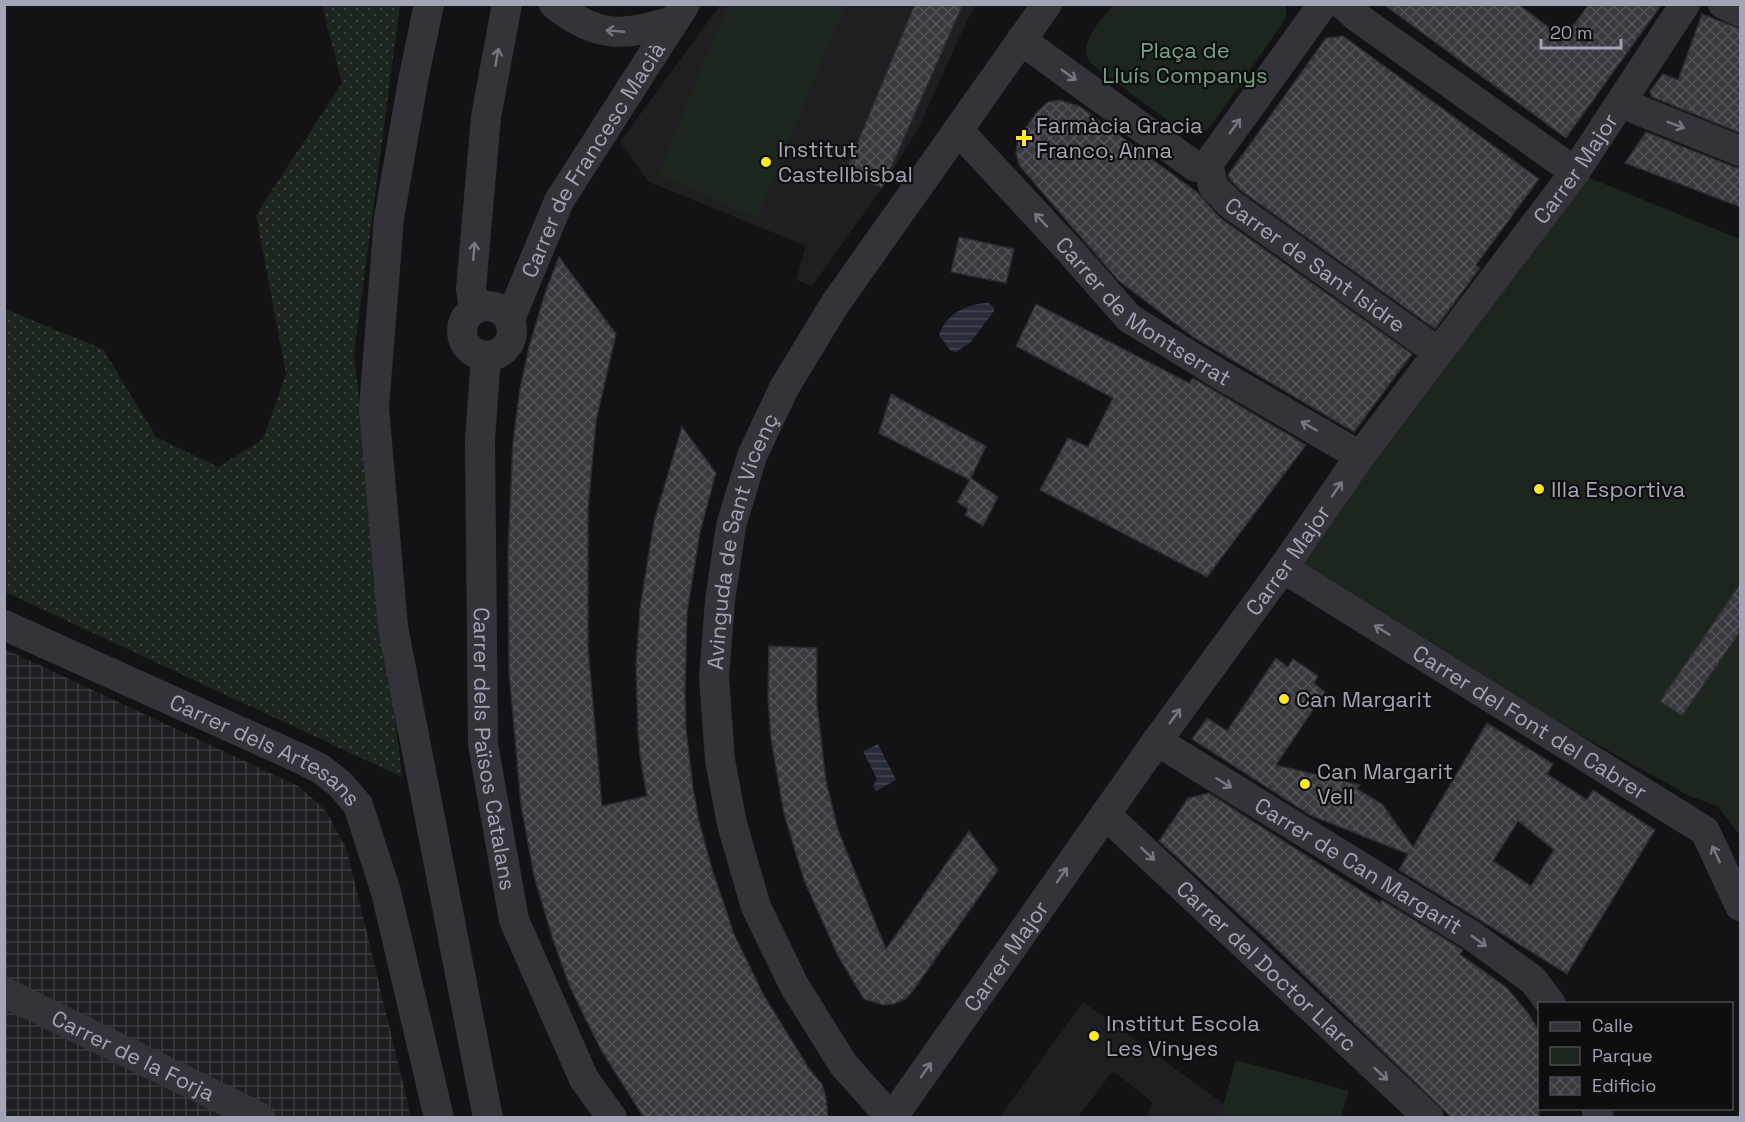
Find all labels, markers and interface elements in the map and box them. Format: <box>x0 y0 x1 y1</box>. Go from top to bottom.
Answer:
scale bar <box>1541 12 1620 50</box>
text: 20 m <box>1550 21 1593 44</box>
one-way arrow <box>606 25 626 36</box>
street label: Carrer de Francesc Macià <box>515 36 671 282</box>
park label: Plaça de Lluís Companys <box>1102 36 1268 89</box>
one-way arrow <box>492 48 503 67</box>
one-way arrow <box>1060 68 1076 81</box>
street label: Carrer Major <box>1527 108 1624 229</box>
place label: Farmàcia Gracia Franco, Anna <box>1036 111 1203 164</box>
one-way arrow <box>1229 119 1241 135</box>
one-way arrow <box>1666 120 1685 131</box>
marker: Farmàcia Gracia Franco, Anna <box>1017 131 1031 145</box>
place label: Institut Castellbisbal <box>778 135 913 188</box>
marker: Institut Castellbisbal <box>759 155 773 169</box>
street label: Carrer de Sant Isidre <box>1220 191 1411 339</box>
one-way arrow <box>1034 212 1048 227</box>
street label: Carrer de Montserrat <box>1050 231 1236 392</box>
one-way arrow <box>469 241 480 261</box>
street label: Avinguda de Sant Vicenç <box>701 408 784 671</box>
one-way arrow <box>1301 420 1318 432</box>
place label: Illa Esportiva <box>1551 475 1686 503</box>
one-way arrow <box>1331 482 1343 498</box>
marker: Illa Esportiva <box>1532 482 1546 496</box>
street label: Carrer Major <box>1239 499 1336 621</box>
street label: Carrer dels Països Catalans <box>468 607 523 893</box>
one-way arrow <box>1374 623 1391 635</box>
street label: Carrer del Font del Cabrer <box>1408 638 1652 805</box>
place label: Can Margarit <box>1296 685 1432 713</box>
street label: Carrer dels Artesans <box>165 688 367 812</box>
marker: Can Margarit <box>1277 692 1291 706</box>
one-way arrow <box>1169 709 1181 725</box>
place label: Can Margarit Vell <box>1317 757 1453 810</box>
marker: Can Margarit Vell <box>1298 777 1312 791</box>
one-way arrow <box>1215 778 1232 790</box>
street label: Carrer de Can Margarit <box>1250 791 1468 940</box>
one-way arrow <box>1709 845 1721 863</box>
one-way arrow <box>1140 847 1155 861</box>
one-way arrow <box>1056 868 1068 884</box>
street label: Carrer del Doctor Llarc <box>1171 874 1363 1057</box>
street label: Carrer Major <box>957 895 1054 1017</box>
one-way arrow <box>1471 935 1487 947</box>
legend <box>1538 1002 1733 1110</box>
street label: Carrer de la Forja <box>47 1004 220 1107</box>
place label: Institut Escola Les Vinyes <box>1106 1009 1260 1062</box>
text: Calle <box>1592 1014 1633 1037</box>
marker: Institut Escola Les Vinyes <box>1087 1029 1101 1043</box>
text: Parque <box>1592 1044 1653 1067</box>
one-way arrow <box>920 1062 932 1078</box>
one-way arrow <box>1374 1067 1389 1081</box>
text: Edificio <box>1592 1074 1656 1097</box>

